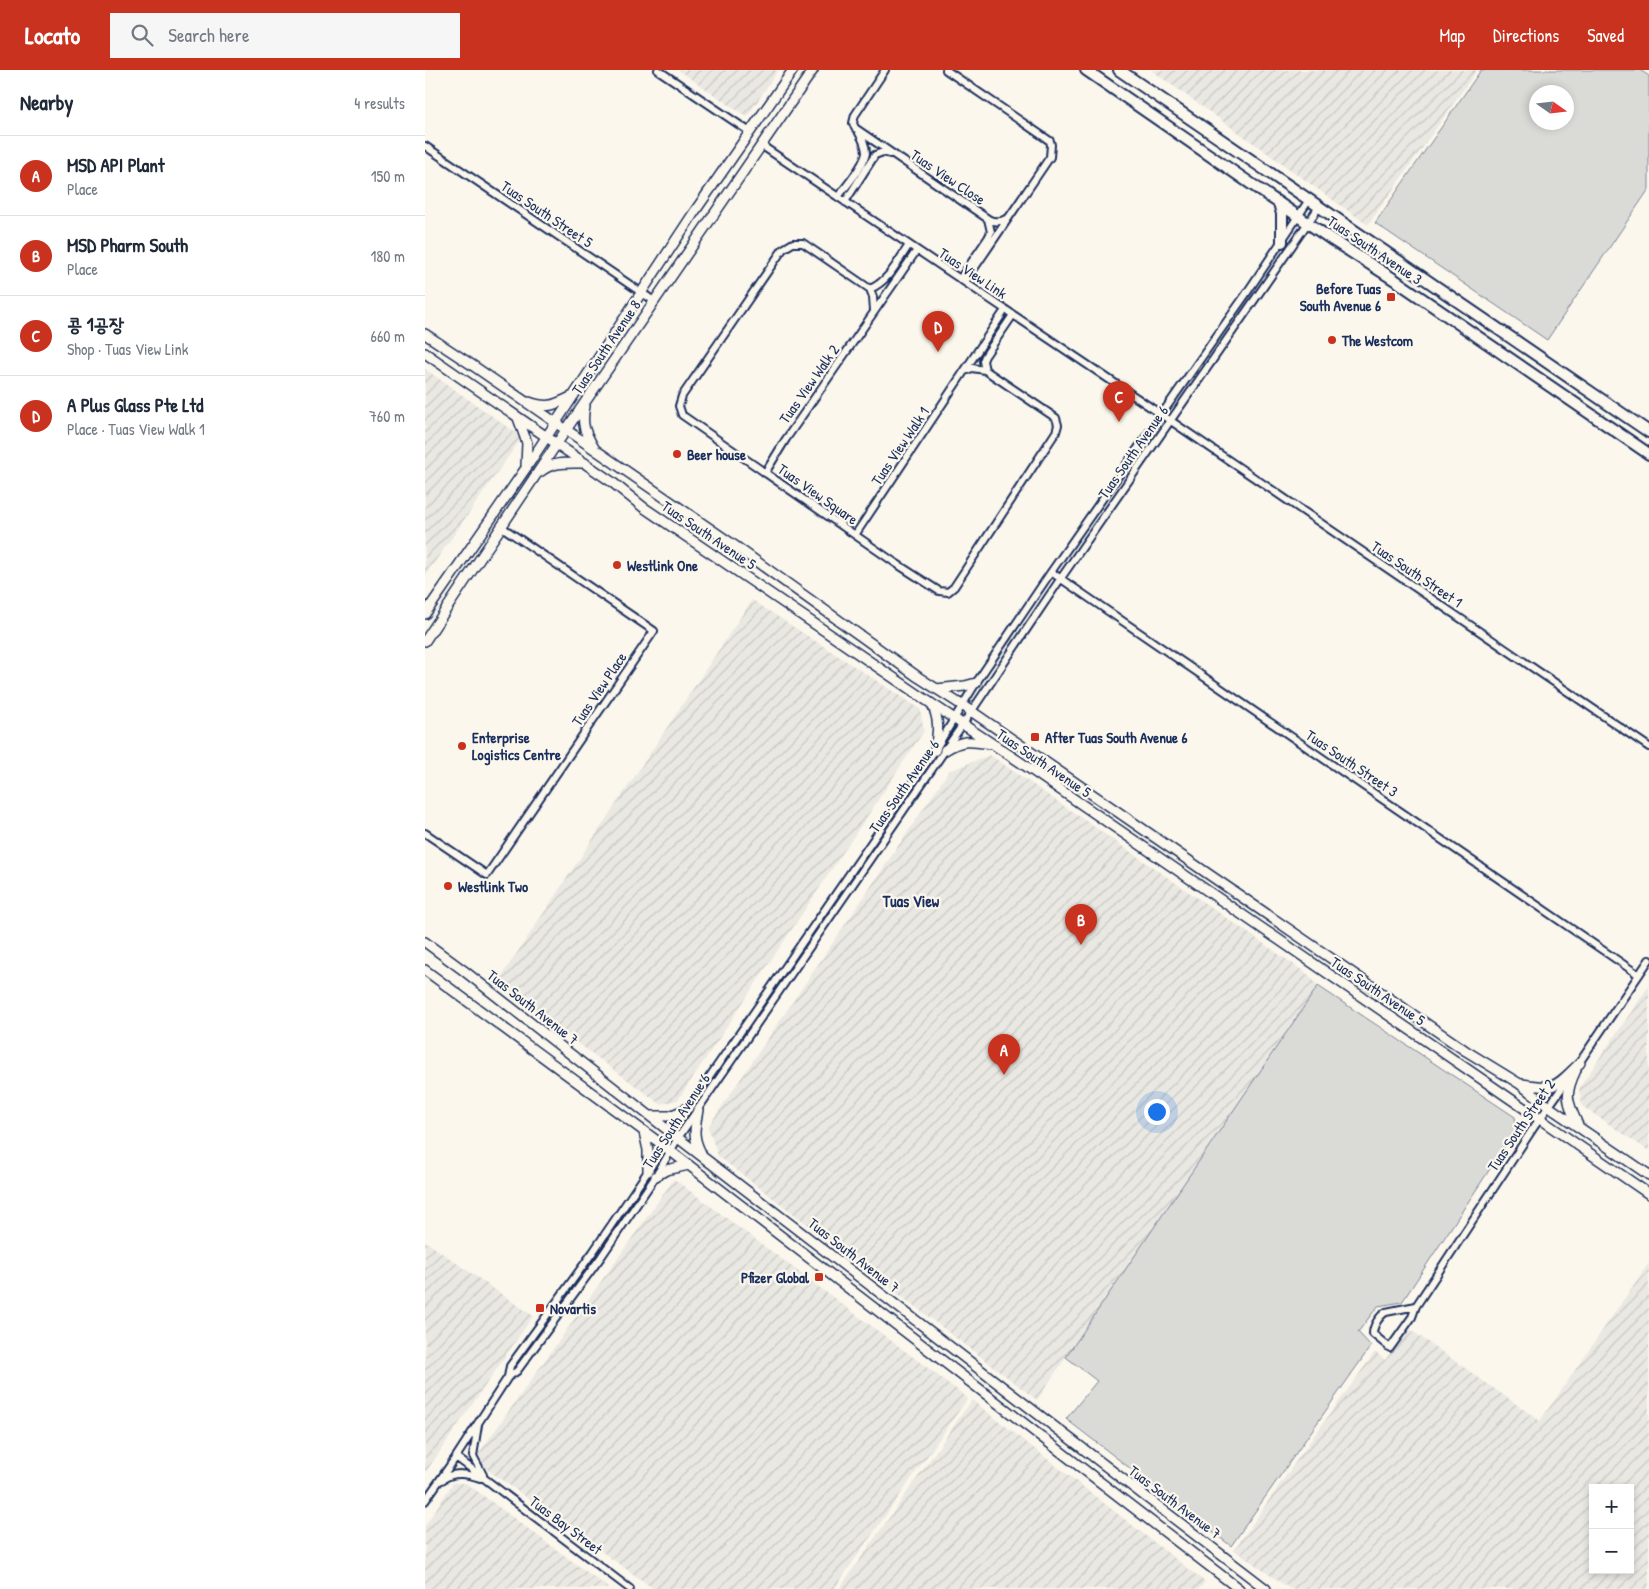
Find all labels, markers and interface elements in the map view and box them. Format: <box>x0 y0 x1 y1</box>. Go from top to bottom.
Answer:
search box <box>110 13 460 58</box>
text: Locato <box>25 19 80 51</box>
icon: search <box>128 21 156 49</box>
text: Search here <box>168 22 249 48</box>
text: Map <box>1440 23 1465 48</box>
text: Directions <box>1493 23 1559 48</box>
text: Saved <box>1587 23 1624 48</box>
north arrow <box>1529 85 1574 130</box>
text: Nearby <box>20 88 73 117</box>
text: 4 results <box>354 92 405 114</box>
street label: Tuas View Close <box>906 144 990 210</box>
text: MSD API Plant <box>67 152 164 178</box>
text: A <box>32 165 40 187</box>
text: 150 m <box>371 165 405 187</box>
street label: Tuas South Street 5 <box>497 175 598 253</box>
text: Place <box>67 178 98 200</box>
street label: Tuas South Avenue 3 <box>1323 210 1427 290</box>
text: MSD Pharm South <box>67 232 188 258</box>
street label: Tuas View Link <box>935 242 1011 304</box>
text: B <box>32 245 40 267</box>
text: 180 m <box>371 245 405 267</box>
text: Place <box>67 258 98 280</box>
place label: Before Tuas South Avenue 6 <box>1300 278 1381 316</box>
marker: Before Tuas South Avenue 6 <box>1385 291 1397 303</box>
street label: Tuas South Avenue 8 <box>567 296 645 398</box>
text: 콩 1공장 <box>67 311 124 337</box>
pin: D <box>922 311 954 352</box>
text: C <box>32 325 40 347</box>
text: 660 m <box>371 325 405 347</box>
place label: The Westcom <box>1341 330 1413 351</box>
marker: The Westcom <box>1326 334 1338 346</box>
text: Shop · Tuas View Link <box>67 338 188 360</box>
street label: Tuas View Walk 2 <box>774 340 844 428</box>
pin: C <box>1103 381 1135 422</box>
text: A Plus Glass Pte Ltd <box>67 392 203 418</box>
street label: Tuas South Avenue 6 <box>1093 401 1173 503</box>
street label: Tuas View Walk 1 <box>866 403 934 489</box>
text: D <box>32 405 40 427</box>
text: 760 m <box>369 405 405 427</box>
text: Place · Tuas View Walk 1 <box>67 418 205 440</box>
place label: Beer house <box>687 444 746 465</box>
marker: Beer house <box>671 448 683 460</box>
street label: Tuas View Square <box>774 459 862 529</box>
street label: Tuas South Avenue 5 <box>658 496 761 575</box>
street label: Tuas South Street 1 <box>1367 536 1467 612</box>
place label: Westlink One <box>627 555 698 576</box>
marker: Westlink One <box>611 559 623 571</box>
street label: Tuas View Place <box>566 648 632 730</box>
street label: Tuas South Avenue 5 <box>993 724 1096 803</box>
street label: Tuas South Street 3 <box>1302 724 1402 802</box>
place label: Enterprise Logistics Centre <box>472 727 561 766</box>
place label: After Tuas South Avenue 6 <box>1045 727 1188 748</box>
marker: After Tuas South Avenue 6 <box>1029 731 1041 743</box>
street label: Tuas South Avenue 6 <box>864 735 944 837</box>
marker: Enterprise Logistics Centre <box>456 740 468 752</box>
place label: Westlink Two <box>458 876 528 897</box>
marker: Westlink Two <box>442 880 454 892</box>
district label: Tuas View <box>882 890 940 912</box>
pin: B <box>1065 904 1097 945</box>
street label: Tuas South Avenue 5 <box>1327 952 1430 1031</box>
street label: Tuas South Avenue 7 <box>483 965 583 1049</box>
pin: A <box>988 1034 1020 1075</box>
street label: Tuas South Avenue 6 <box>637 1069 715 1173</box>
street label: Tuas South Street 2 <box>1482 1075 1560 1175</box>
your location <box>1144 1099 1170 1125</box>
street label: Tuas South Avenue 7 <box>804 1213 904 1297</box>
place label: Pfizer Global <box>741 1267 810 1288</box>
marker: Pfizer Global <box>813 1271 825 1283</box>
place label: Novartis <box>550 1298 596 1319</box>
marker: Novartis <box>534 1302 546 1314</box>
street label: Tuas South Avenue 7 <box>1124 1460 1226 1544</box>
map controls <box>1589 1484 1634 1574</box>
button: + <box>1589 1484 1634 1529</box>
street label: Tuas Bay Street <box>525 1491 607 1560</box>
button: − <box>1589 1529 1634 1574</box>

